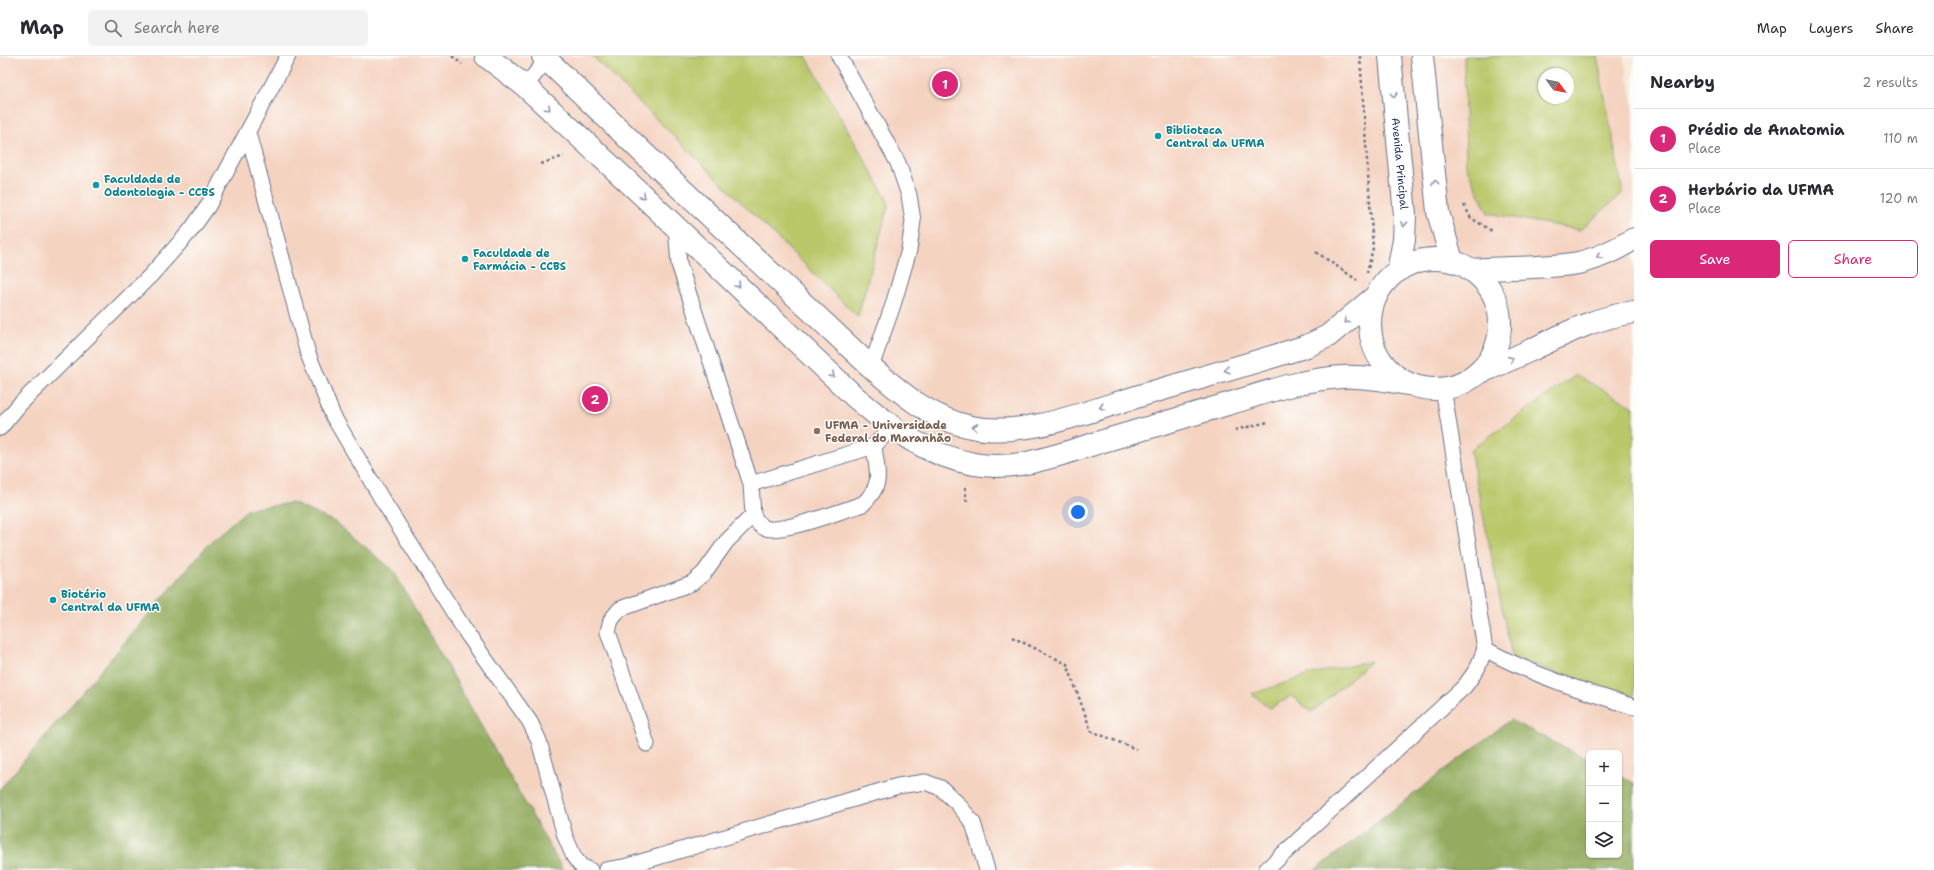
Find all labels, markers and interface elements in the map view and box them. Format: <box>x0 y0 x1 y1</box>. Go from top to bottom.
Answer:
search box <box>88 10 368 46</box>
text: Map <box>20 15 64 40</box>
icon: search <box>102 17 124 39</box>
text: Search here <box>134 18 220 38</box>
text: Map <box>1757 19 1787 37</box>
text: Layers <box>1809 19 1853 37</box>
text: Share <box>1875 19 1914 37</box>
north arrow <box>1538 68 1574 104</box>
pin: 1 <box>932 69 958 99</box>
text: Nearby <box>1650 71 1715 93</box>
text: 2 results <box>1862 74 1918 91</box>
one-way arrow <box>1389 92 1398 98</box>
one-way arrow <box>543 103 551 110</box>
street label: Avenida Principal <box>1388 117 1412 211</box>
text: Prédio de Anatomia <box>1688 120 1845 140</box>
place label: Biblioteca Central da UFMA <box>1166 123 1265 151</box>
text: 1 <box>1660 130 1666 147</box>
text: 110 m <box>1883 130 1918 147</box>
marker: Biblioteca Central da UFMA <box>1153 131 1163 141</box>
text: Place <box>1688 140 1721 157</box>
place label: Faculdade de Odontologia - CCBS <box>104 172 215 200</box>
one-way arrow <box>1431 179 1440 185</box>
marker: Faculdade de Odontologia - CCBS <box>91 180 101 190</box>
text: Herbário da UFMA <box>1688 180 1834 200</box>
text: 2 <box>1658 190 1668 207</box>
text: 120 m <box>1880 190 1918 207</box>
one-way arrow <box>639 191 646 198</box>
text: Place <box>1688 200 1721 217</box>
one-way arrow <box>1400 221 1409 227</box>
button: Save <box>1650 240 1780 278</box>
button: Share <box>1788 240 1918 278</box>
place label: Faculdade de Farmácia - CCBS <box>473 246 566 274</box>
one-way arrow <box>1596 251 1603 260</box>
marker: Faculdade de Farmácia - CCBS <box>460 254 470 264</box>
one-way arrow <box>733 281 740 288</box>
one-way arrow <box>1344 317 1351 324</box>
one-way arrow <box>1507 356 1514 364</box>
one-way arrow <box>1224 365 1231 374</box>
one-way arrow <box>827 370 835 378</box>
pin: 2 <box>582 384 608 414</box>
one-way arrow <box>1099 402 1106 411</box>
place label: UFMA - Universidade Federal do Maranhão <box>825 418 951 446</box>
one-way arrow <box>972 423 978 432</box>
marker: UFMA - Universidade Federal do Maranhão <box>812 426 822 436</box>
your location <box>1068 502 1088 522</box>
place label: Biotério Central da UFMA <box>61 587 160 615</box>
marker: Biotério Central da UFMA <box>48 595 58 605</box>
map controls <box>1586 750 1622 858</box>
button: + <box>1586 750 1622 786</box>
button: − <box>1586 786 1622 822</box>
button: layers <box>1586 822 1622 858</box>

